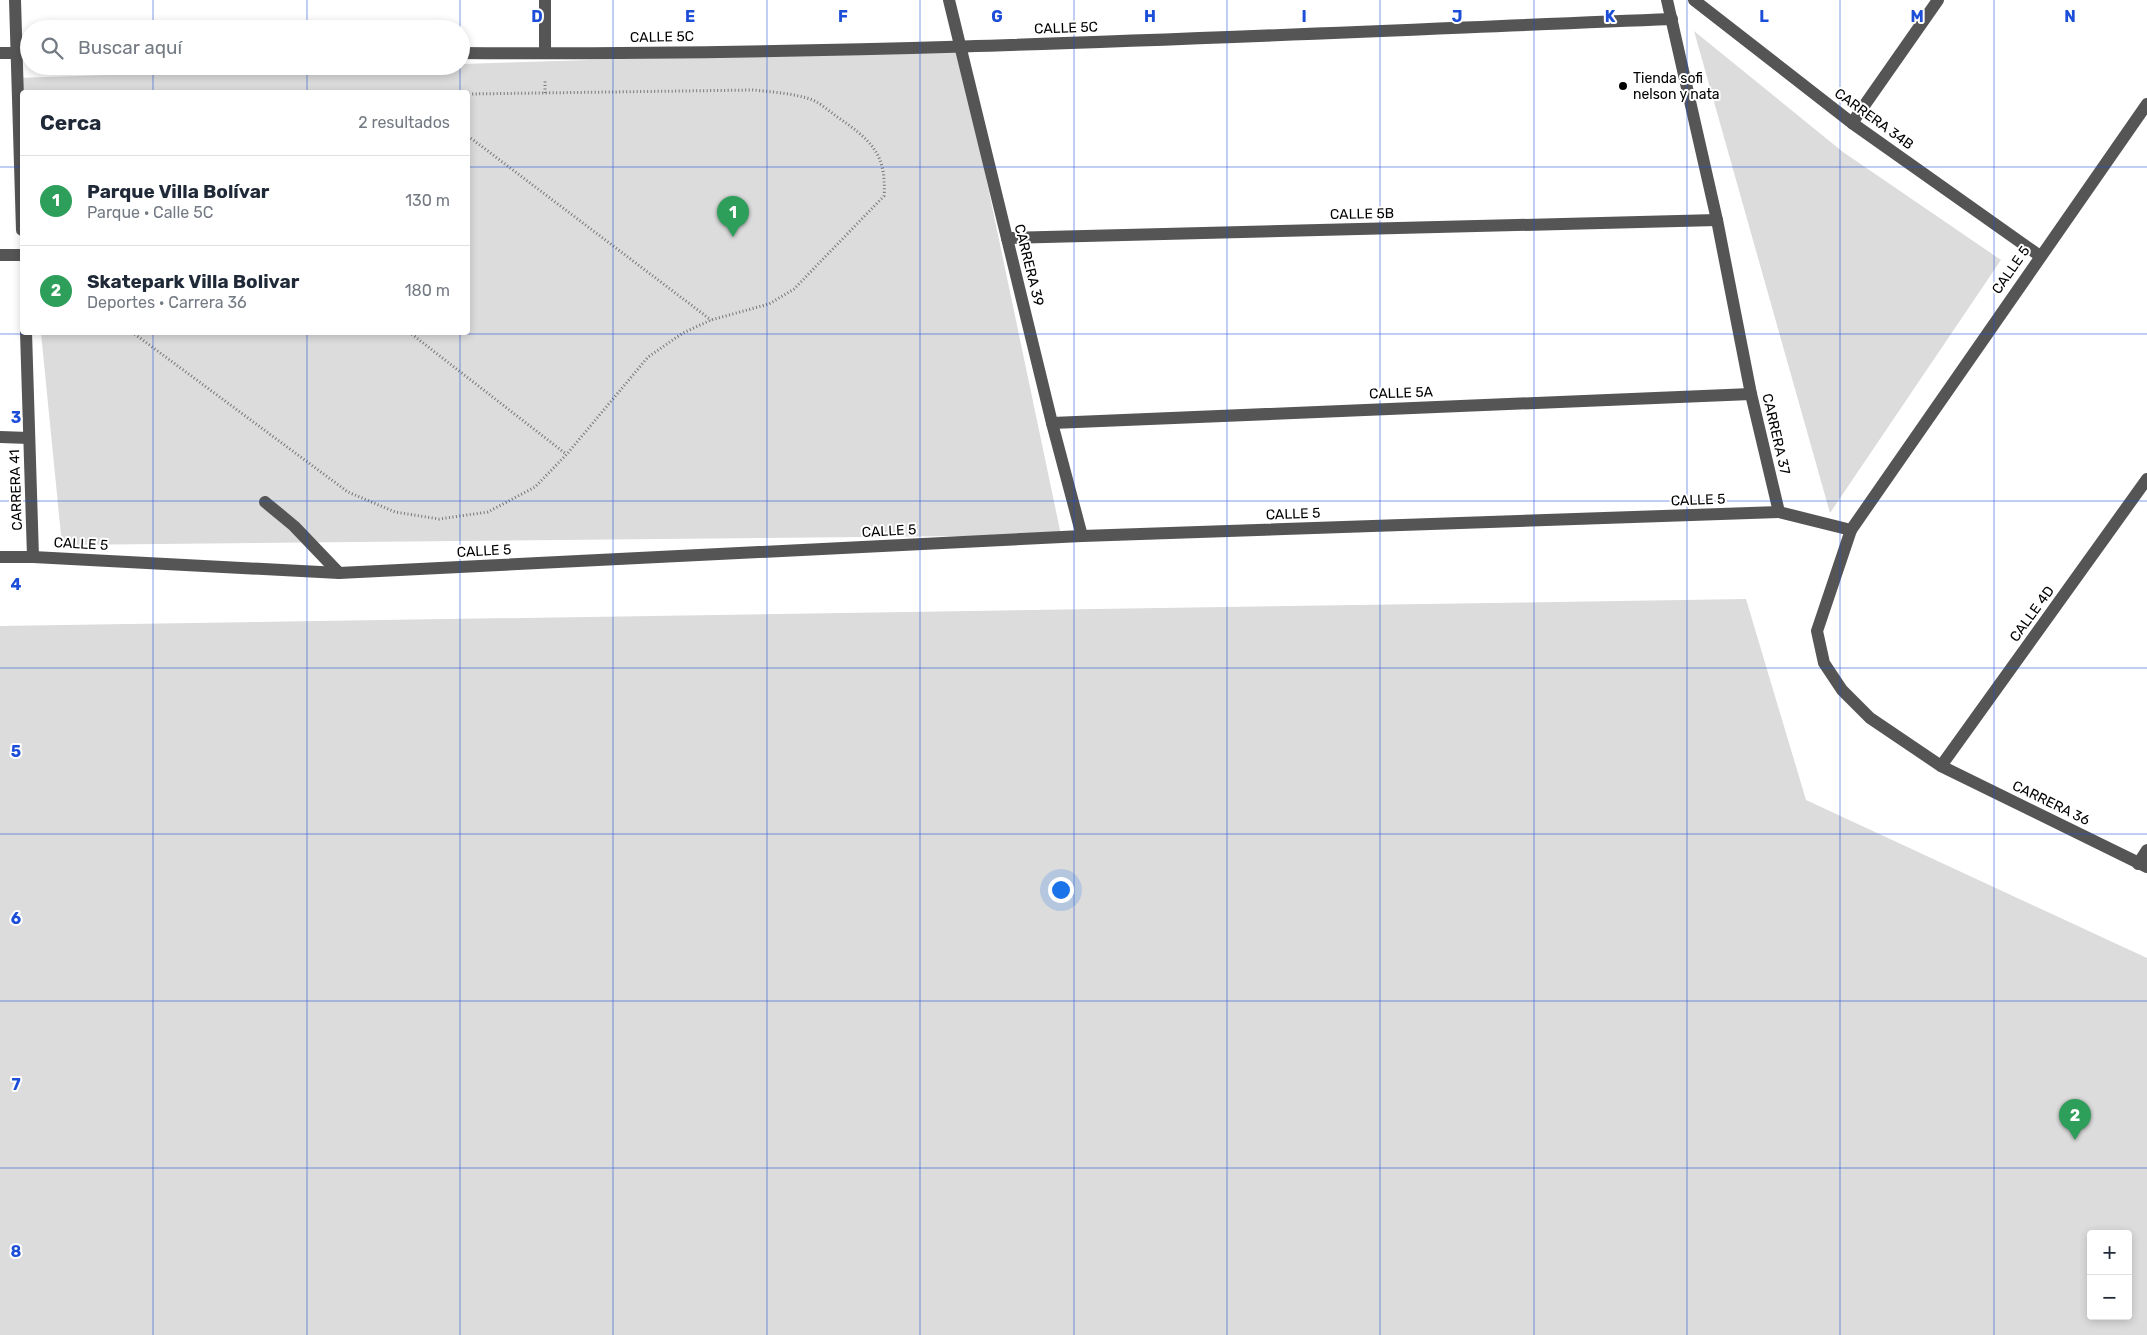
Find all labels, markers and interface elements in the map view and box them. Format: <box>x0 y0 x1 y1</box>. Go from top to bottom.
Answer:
text: D <box>531 7 543 26</box>
text: E <box>685 7 695 26</box>
text: F <box>838 7 848 26</box>
text: G <box>991 7 1003 26</box>
text: H <box>1144 7 1156 26</box>
text: I <box>1301 7 1307 26</box>
text: J <box>1452 7 1462 26</box>
text: K <box>1605 7 1616 26</box>
text: L <box>1759 7 1769 26</box>
text: M <box>1910 7 1924 26</box>
text: N <box>2064 7 2076 26</box>
street label: CALLE 5C <box>1034 18 1098 38</box>
search box <box>20 20 470 75</box>
street label: CALLE 5C <box>630 28 694 46</box>
icon: search <box>38 34 66 62</box>
text: Buscar aquí <box>78 36 182 59</box>
place label: Tienda sofi nelson y nata <box>1633 70 1720 103</box>
marker: Tienda sofi nelson y nata <box>1617 80 1629 92</box>
street label: CARRERA 34B <box>1831 85 1917 153</box>
text: Cerca <box>40 110 101 135</box>
text: 2 resultados <box>358 113 450 132</box>
text: Parque Villa Bolívar <box>87 180 269 203</box>
text: 1 <box>52 191 60 210</box>
text: 130 m <box>405 191 450 210</box>
pin: 1 <box>717 196 749 237</box>
text: Parque · Calle 5C <box>87 203 213 222</box>
street label: CALLE 5B <box>1330 205 1394 223</box>
street label: CARRERA 39 <box>1011 222 1047 308</box>
street label: CALLE 5 <box>1988 243 2034 297</box>
text: Skatepark Villa Bolivar <box>87 270 299 293</box>
text: 2 <box>51 281 61 300</box>
text: 180 m <box>405 281 450 300</box>
text: Deportes · Carrera 36 <box>87 293 247 312</box>
street label: CALLE 5A <box>1369 383 1434 403</box>
street label: CARRERA 37 <box>1758 392 1794 476</box>
text: 3 <box>11 408 21 427</box>
street label: CARRERA 41 <box>6 449 26 531</box>
street label: CALLE 5 <box>1670 491 1726 509</box>
street label: CALLE 5 <box>1265 505 1321 523</box>
street label: CALLE 5 <box>861 521 917 541</box>
street label: CALLE 5 <box>53 534 109 554</box>
street label: CALLE 5 <box>456 541 512 561</box>
text: 4 <box>11 575 22 594</box>
street label: CALLE 4D <box>2006 583 2058 645</box>
text: 5 <box>11 742 21 761</box>
street label: CARRERA 36 <box>2010 777 2092 829</box>
your location <box>1048 877 1074 903</box>
text: 6 <box>11 909 21 928</box>
text: 7 <box>11 1075 21 1094</box>
pin: 2 <box>2059 1099 2091 1140</box>
map controls <box>2087 1230 2132 1320</box>
button: + <box>2087 1230 2132 1275</box>
text: 8 <box>11 1242 22 1261</box>
button: − <box>2087 1275 2132 1320</box>

